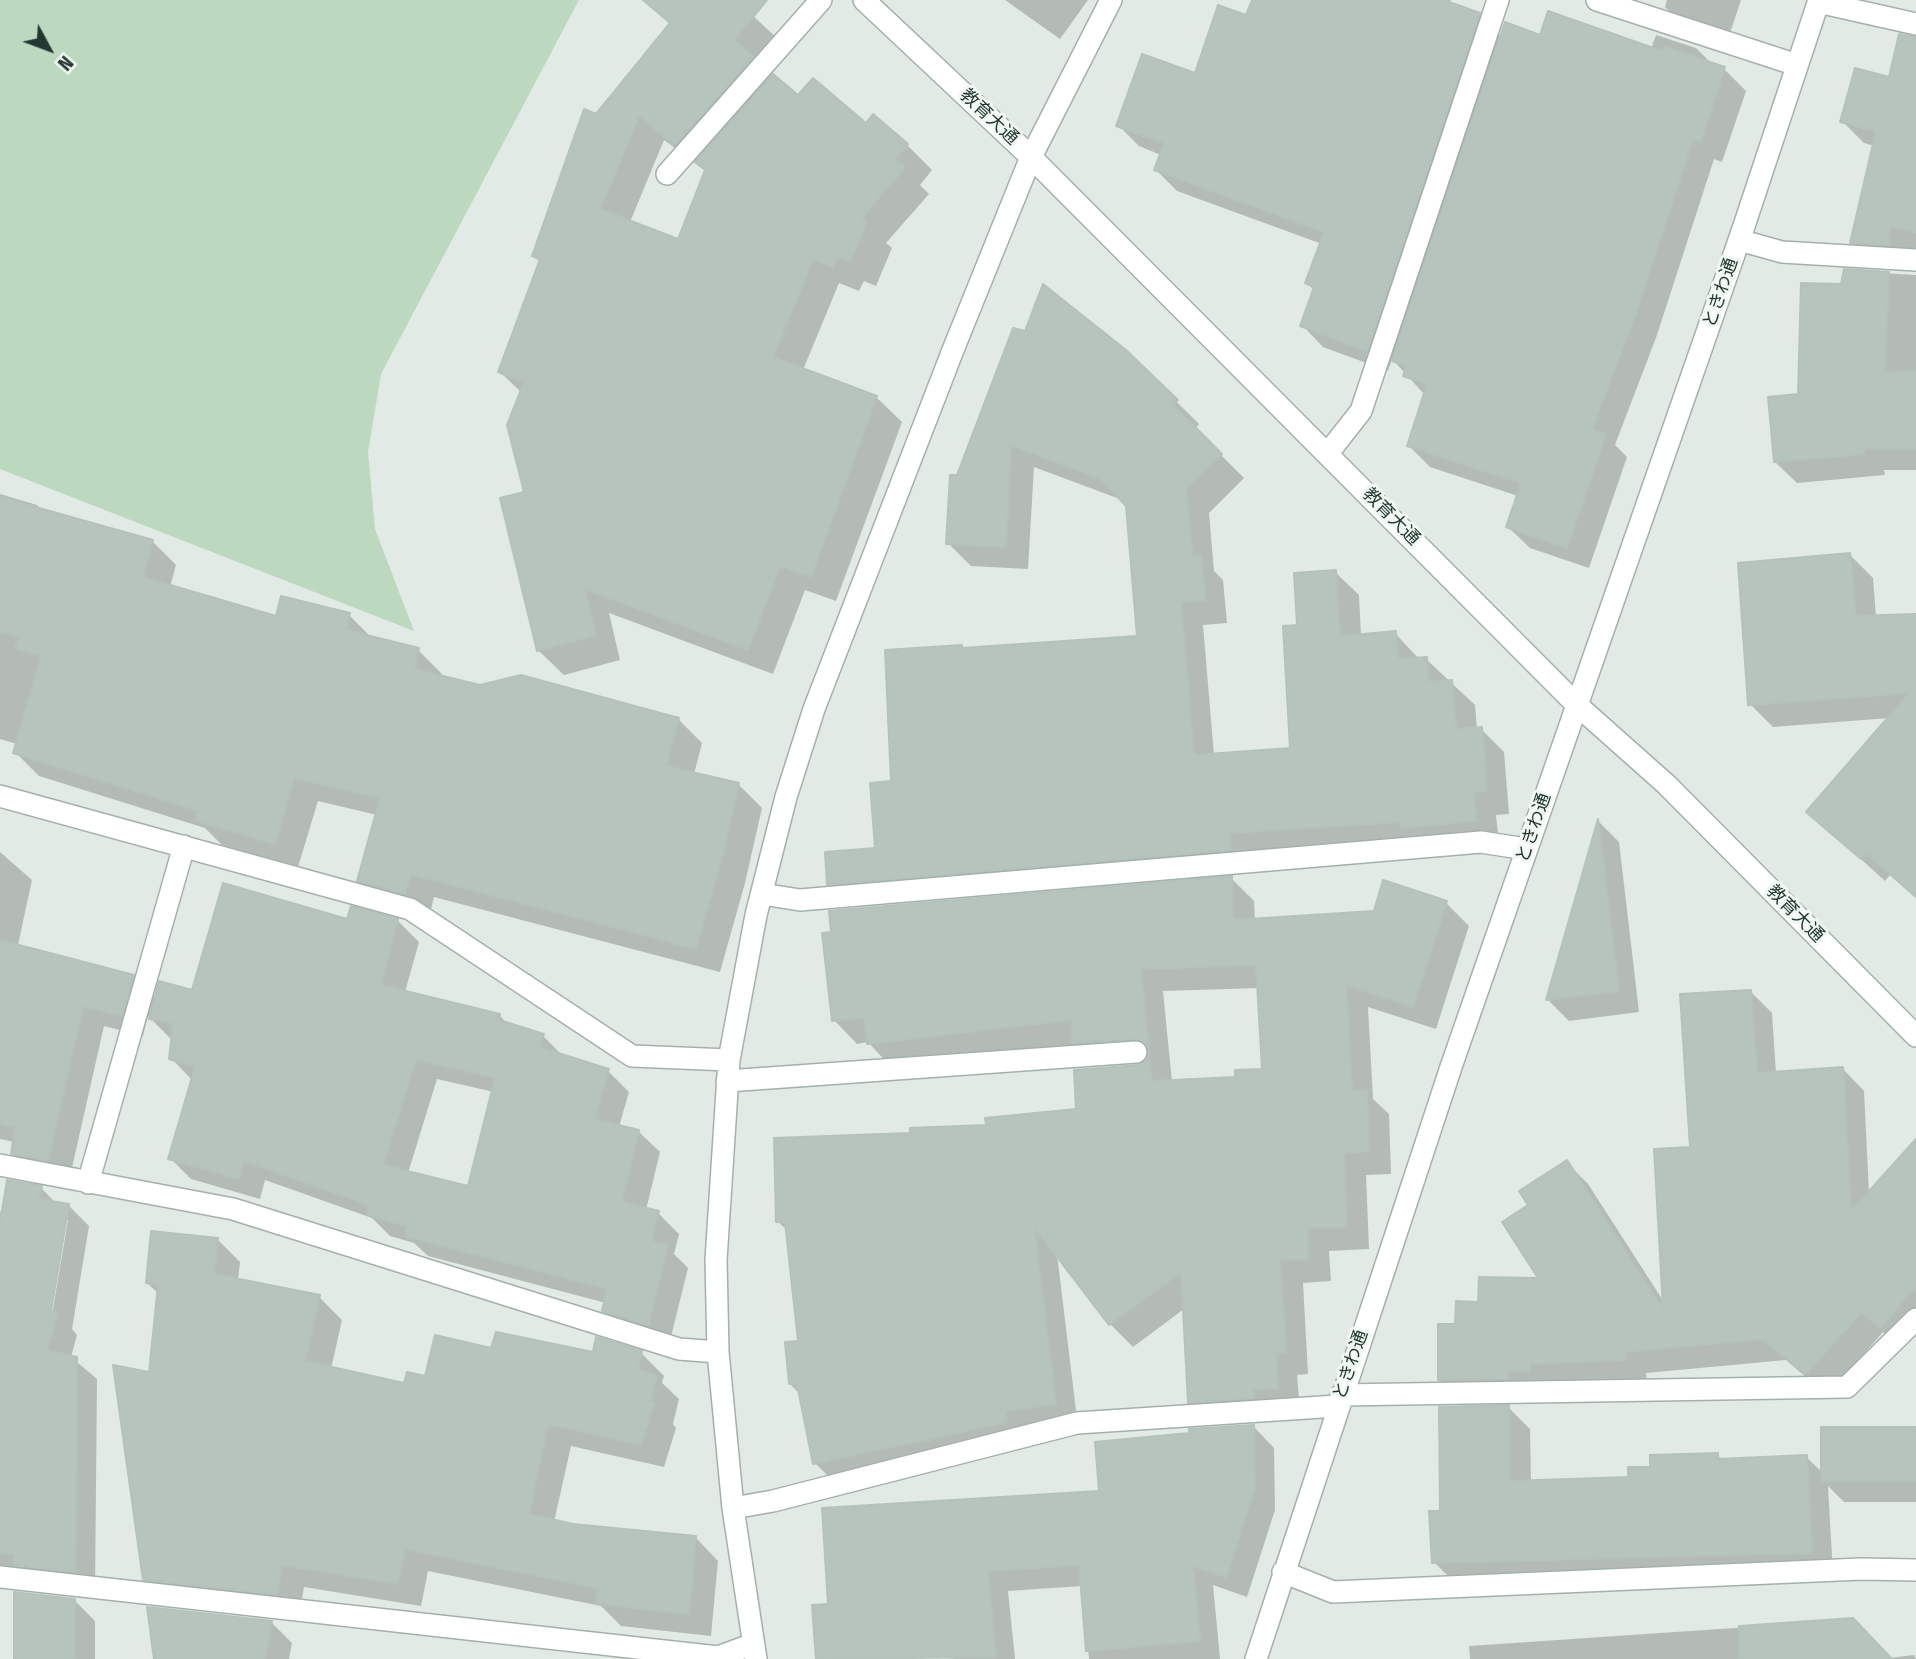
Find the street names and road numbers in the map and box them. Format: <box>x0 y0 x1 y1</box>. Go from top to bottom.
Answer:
street label: 教育大通 <box>955 85 1023 149</box>
street label: ときわ通 <box>1699 255 1743 331</box>
street label: 教育大通 <box>1358 484 1424 550</box>
street label: ときわ通 <box>1512 790 1556 866</box>
street label: 教育大通 <box>1762 881 1828 947</box>
street label: ときわ通 <box>1329 1327 1373 1403</box>

